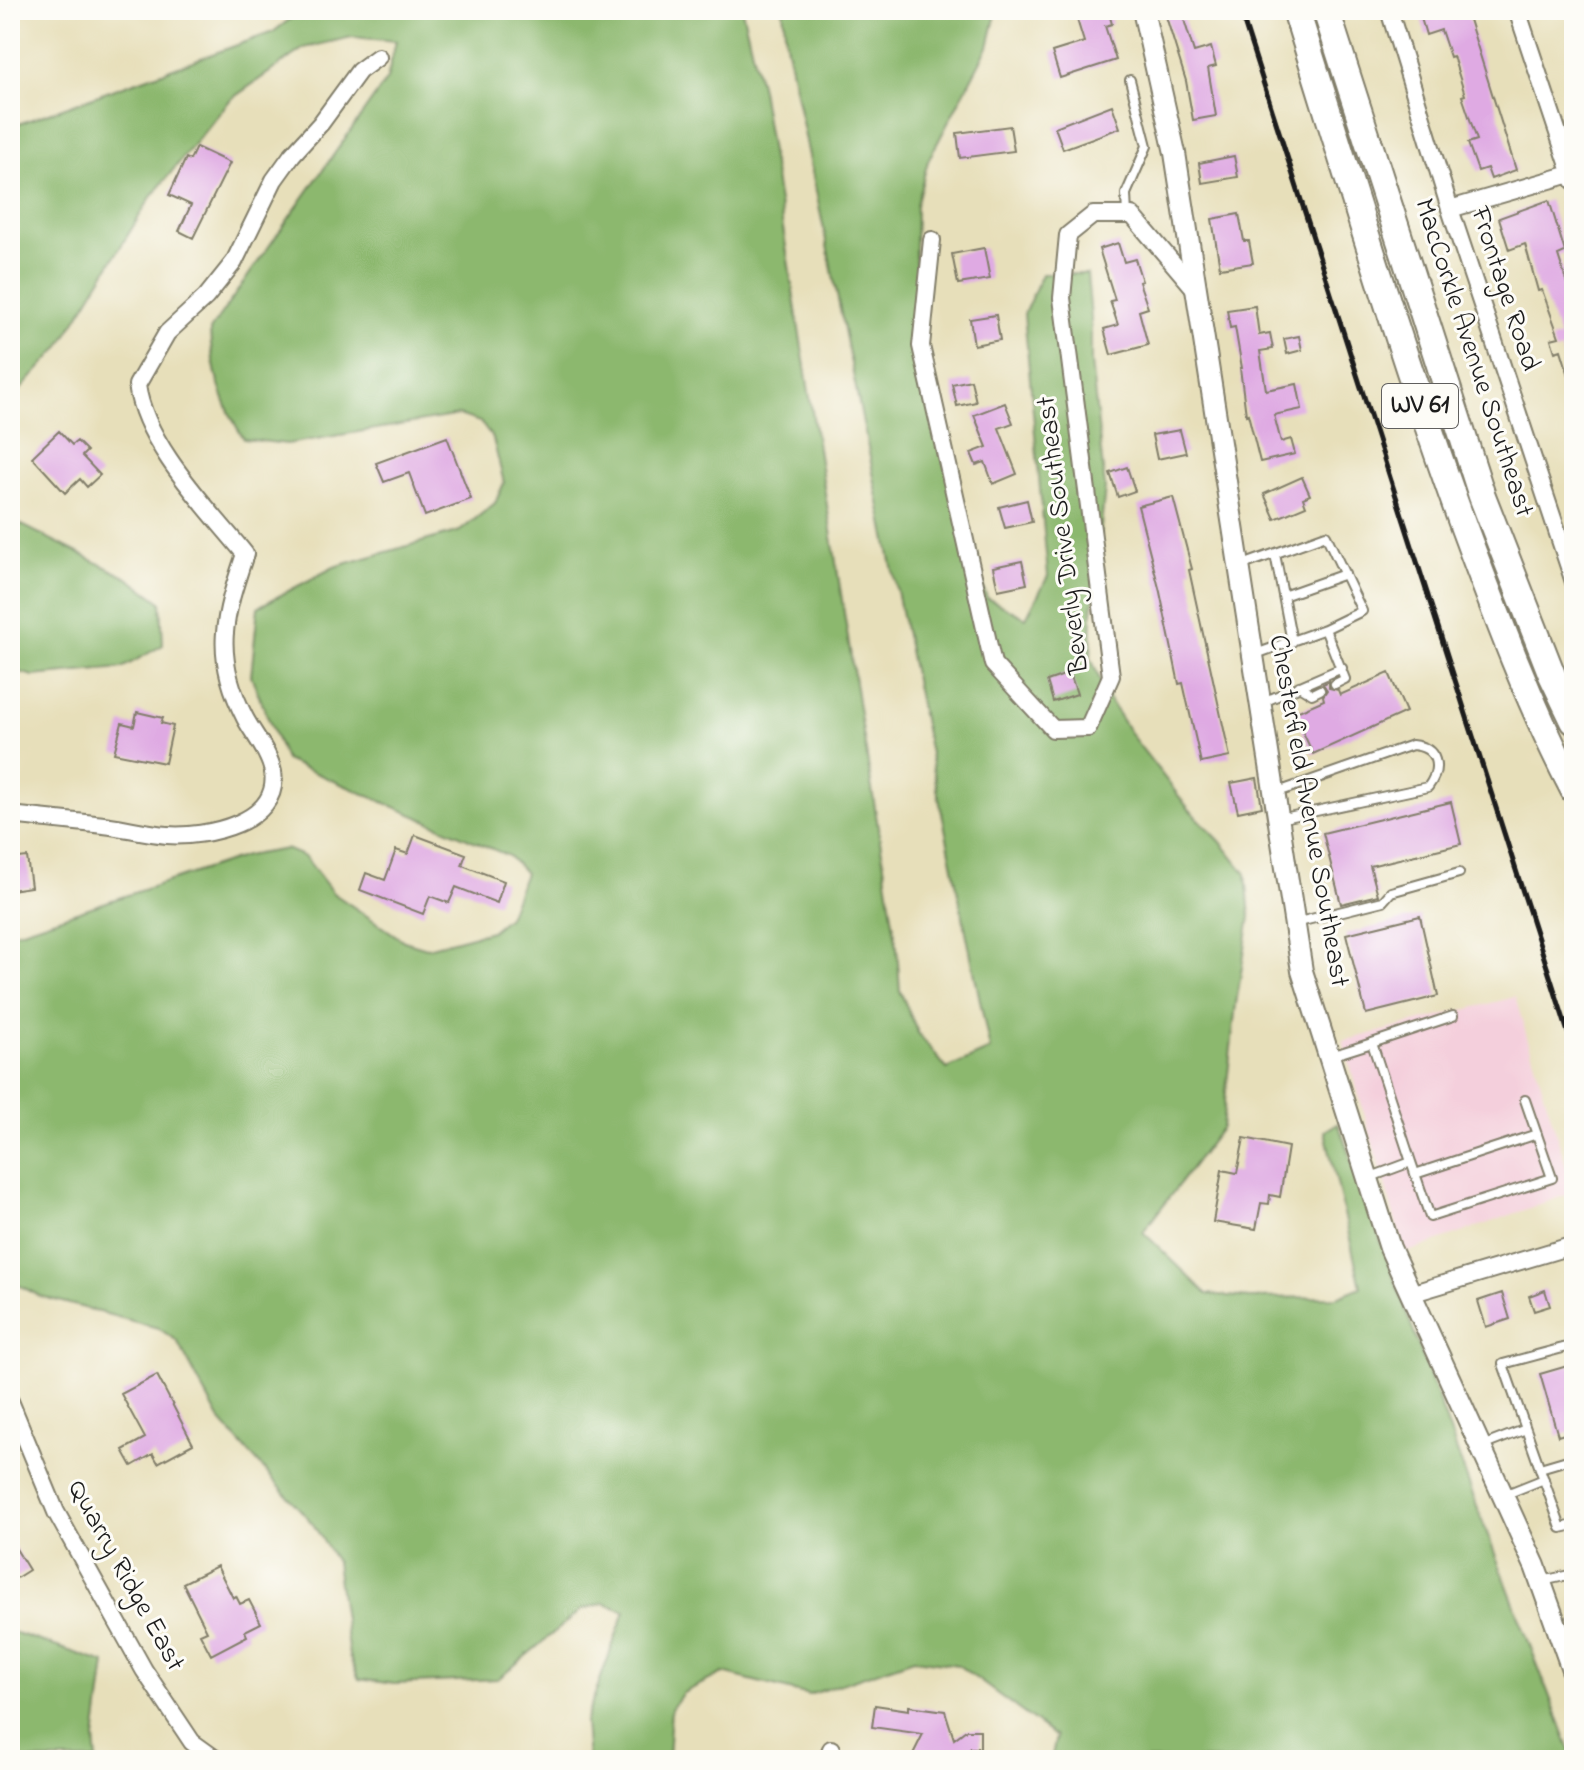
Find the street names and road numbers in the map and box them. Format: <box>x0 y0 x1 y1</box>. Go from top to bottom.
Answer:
street label: MacCorkle Avenue Southeast <box>1402 193 1544 523</box>
street label: Frontage Road <box>1458 201 1550 377</box>
road number: WV 61 <box>1382 384 1458 428</box>
street label: Beverly Drive Southeast <box>1027 394 1102 677</box>
street label: Chesterfield Avenue Southeast <box>1257 631 1359 991</box>
street label: Quarry Ridge East <box>55 1473 195 1679</box>

